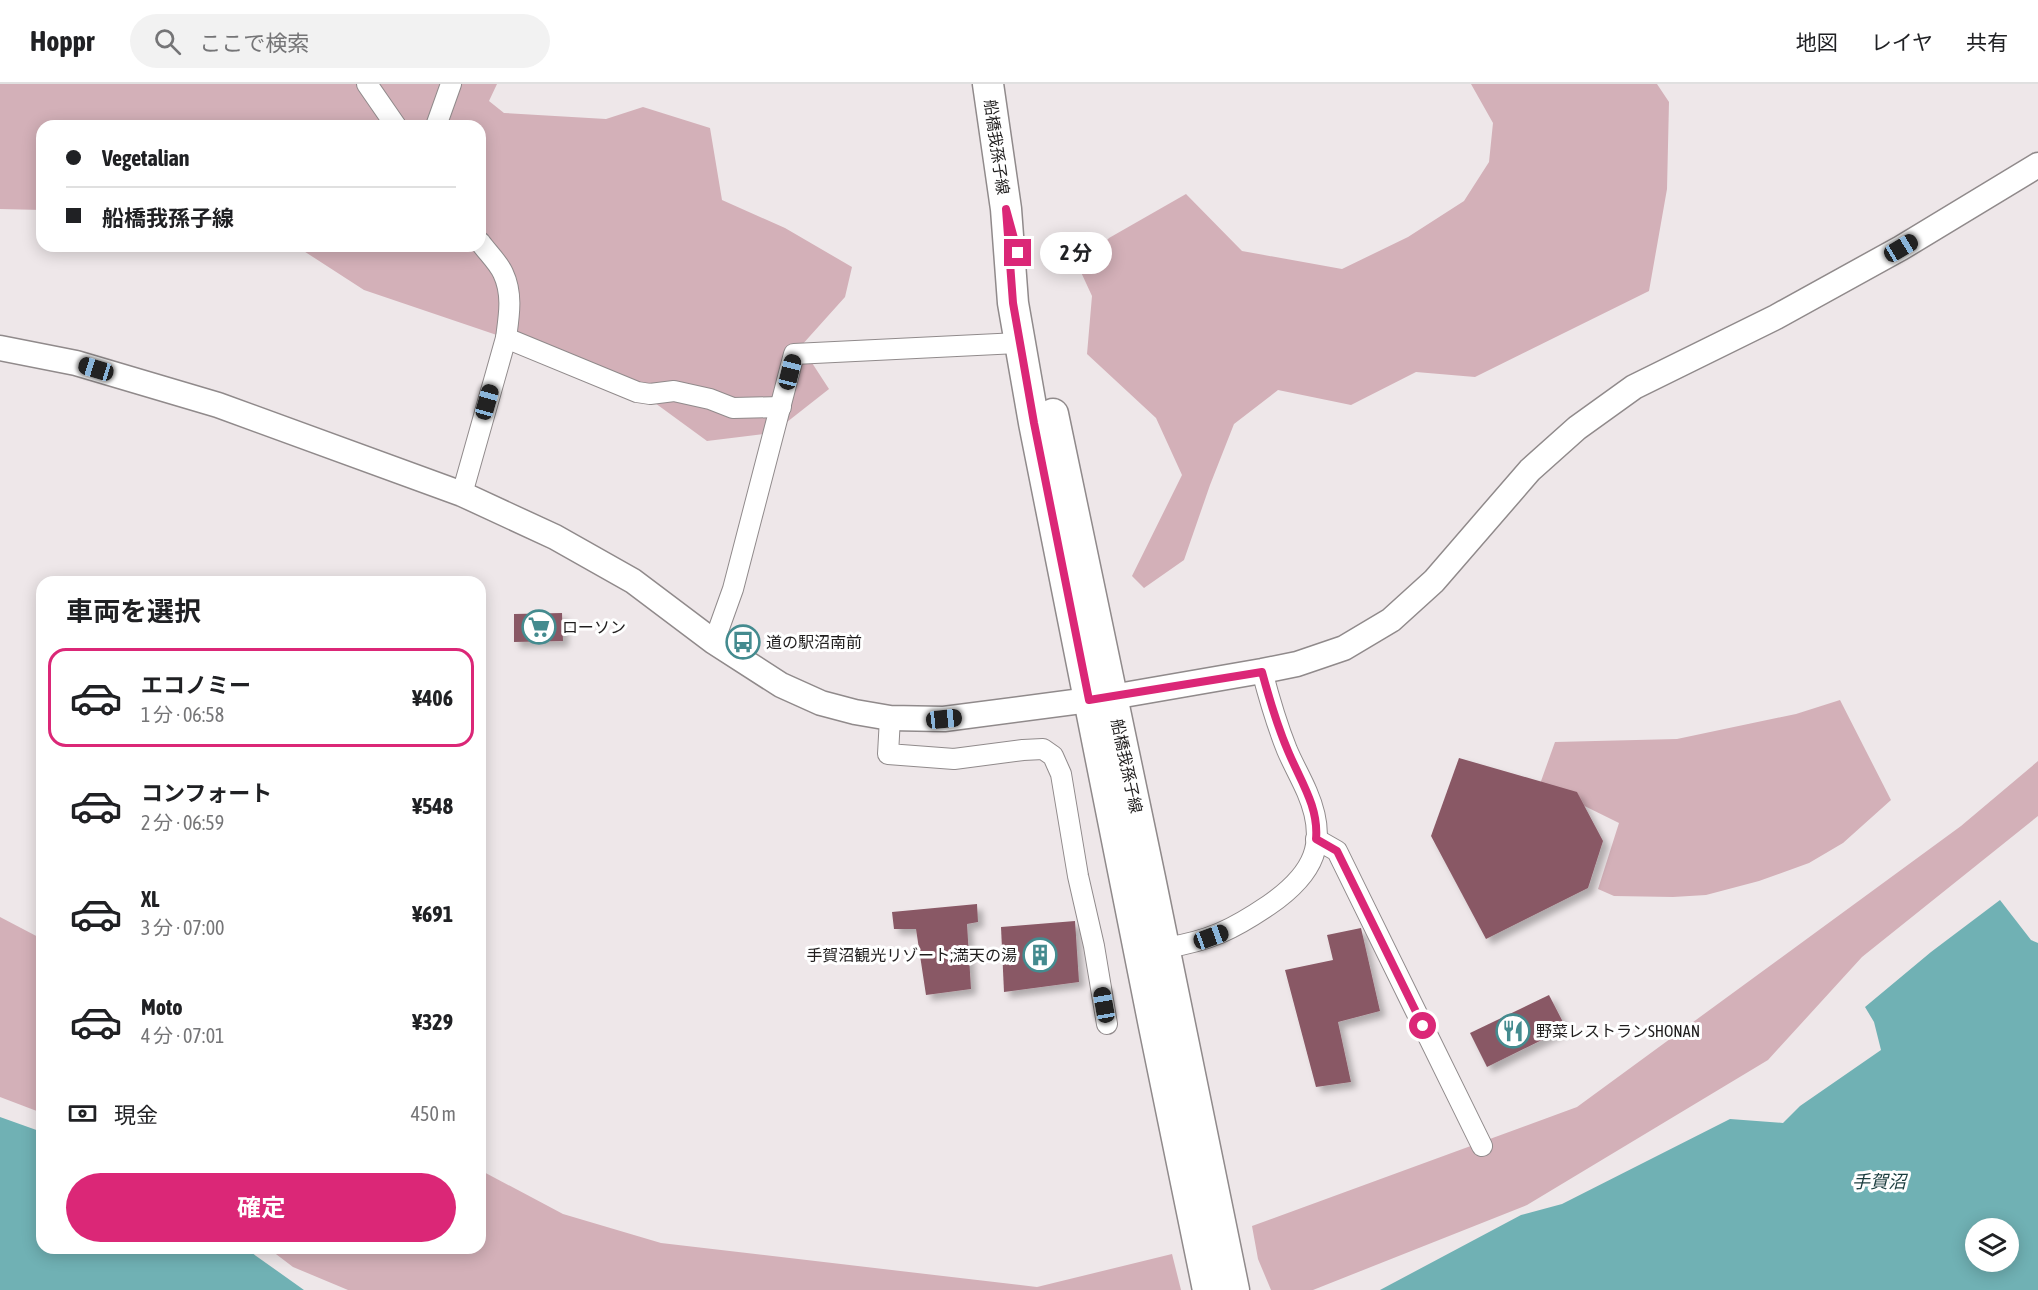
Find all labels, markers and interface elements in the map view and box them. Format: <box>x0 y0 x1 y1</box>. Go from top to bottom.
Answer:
search box <box>130 14 550 68</box>
text: Hoppr <box>30 25 94 57</box>
icon: search <box>151 25 184 58</box>
text: ここで検索 <box>199 30 309 56</box>
text: 地図 <box>1796 30 1838 54</box>
text: レイヤ <box>1871 30 1933 54</box>
text: 共有 <box>1966 30 2008 54</box>
street label: 船橋我孫子線 <box>981 98 1013 196</box>
text: Vegetalian <box>102 145 189 171</box>
text: 船橋我孫子線 <box>102 205 234 231</box>
car <box>1881 231 1921 265</box>
callout: 2 分 <box>1039 232 1111 274</box>
route end <box>1004 239 1031 266</box>
text: 2 分 <box>1060 241 1092 264</box>
car <box>777 352 803 392</box>
car <box>76 355 116 383</box>
car <box>473 382 501 422</box>
text: 車両を選択 <box>66 596 201 627</box>
supermarket icon: ローソン <box>521 609 557 645</box>
place label: ローソン <box>562 618 626 636</box>
bus stop icon: 道の駅沼南前 <box>725 624 761 660</box>
place label: 道の駅沼南前 <box>766 633 862 651</box>
icon: car <box>69 671 123 725</box>
text: エコノミー <box>141 672 251 698</box>
text: ¥406 <box>412 685 453 711</box>
text: 1 分 · 06:58 <box>141 703 224 726</box>
car <box>925 708 963 730</box>
street label: 船橋我孫子線 <box>1108 717 1146 815</box>
icon: car <box>69 779 123 833</box>
text: コンフォート <box>141 780 272 806</box>
text: ¥548 <box>412 793 453 819</box>
text: 2 分 · 06:59 <box>141 811 224 834</box>
text: XL <box>141 886 159 912</box>
icon: car <box>69 887 123 941</box>
text: ¥691 <box>412 901 453 927</box>
text: 3 分 · 07:00 <box>141 916 224 939</box>
car <box>1191 922 1231 952</box>
building icon: 手賀沼観光リゾート;満天の湯 <box>1022 937 1058 973</box>
place label: 手賀沼観光リゾート;満天の湯 <box>806 946 1017 964</box>
car <box>1092 986 1116 1024</box>
text: Moto <box>141 994 183 1020</box>
icon: car <box>69 995 123 1049</box>
text: ¥329 <box>412 1009 453 1035</box>
route start <box>1409 1012 1436 1039</box>
restaurant icon: 野菜レストランSHONAN <box>1495 1013 1531 1049</box>
place label: 野菜レストランSHONAN <box>1536 1022 1700 1040</box>
text: 4 分 · 07:01 <box>141 1024 224 1047</box>
icon: cash <box>66 1097 99 1130</box>
text: 現金 <box>114 1102 158 1128</box>
text: 450 m <box>411 1102 456 1125</box>
water label: 手賀沼 <box>1852 1171 1909 1192</box>
button: 確定 <box>66 1173 456 1242</box>
map controls <box>1965 1218 2019 1272</box>
button: layers <box>1965 1218 2019 1272</box>

